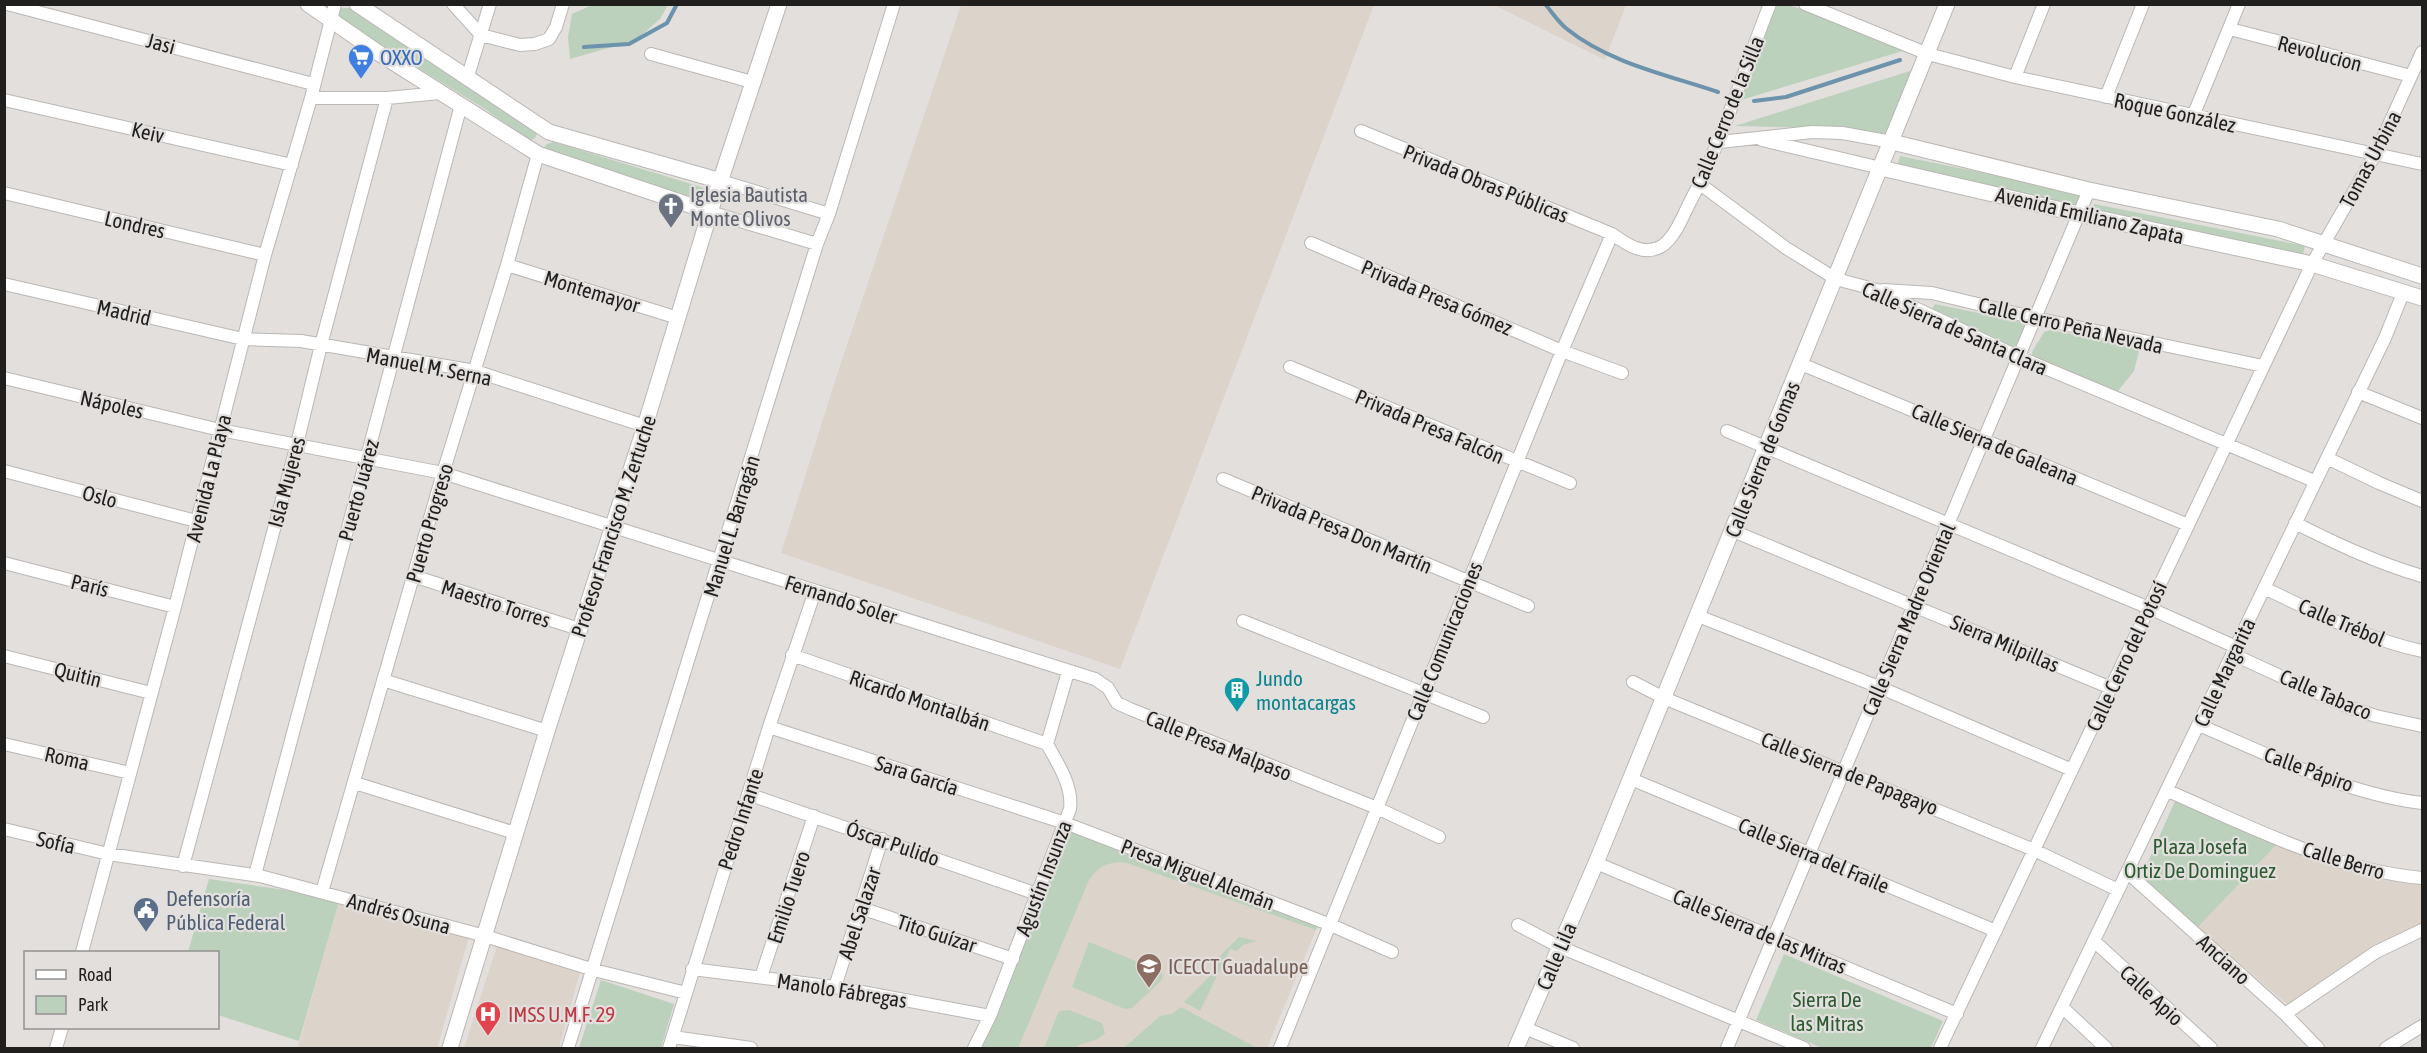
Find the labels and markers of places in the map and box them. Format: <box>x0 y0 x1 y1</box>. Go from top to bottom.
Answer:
supermarket icon: OXXO <box>346 42 376 80</box>
place label: OXXO <box>380 45 423 69</box>
place label: Iglesia Bautista Monte Olivos <box>690 182 808 230</box>
church icon: Iglesia Bautista Monte Olivos <box>656 191 686 229</box>
place label: Jundo montacargas <box>1256 666 1356 714</box>
building icon: Jundo montacargas <box>1222 675 1252 713</box>
place label: Defensoría Pública Federal <box>166 886 286 934</box>
public building icon: Defensoría Pública Federal <box>131 895 161 933</box>
school or university icon: ICECCT Guadalupe <box>1134 951 1164 989</box>
place label: ICECCT Guadalupe <box>1168 954 1308 978</box>
hospital icon: IMSS U.M.F. 29 <box>473 999 503 1037</box>
place label: IMSS U.M.F. 29 <box>508 1002 615 1026</box>

